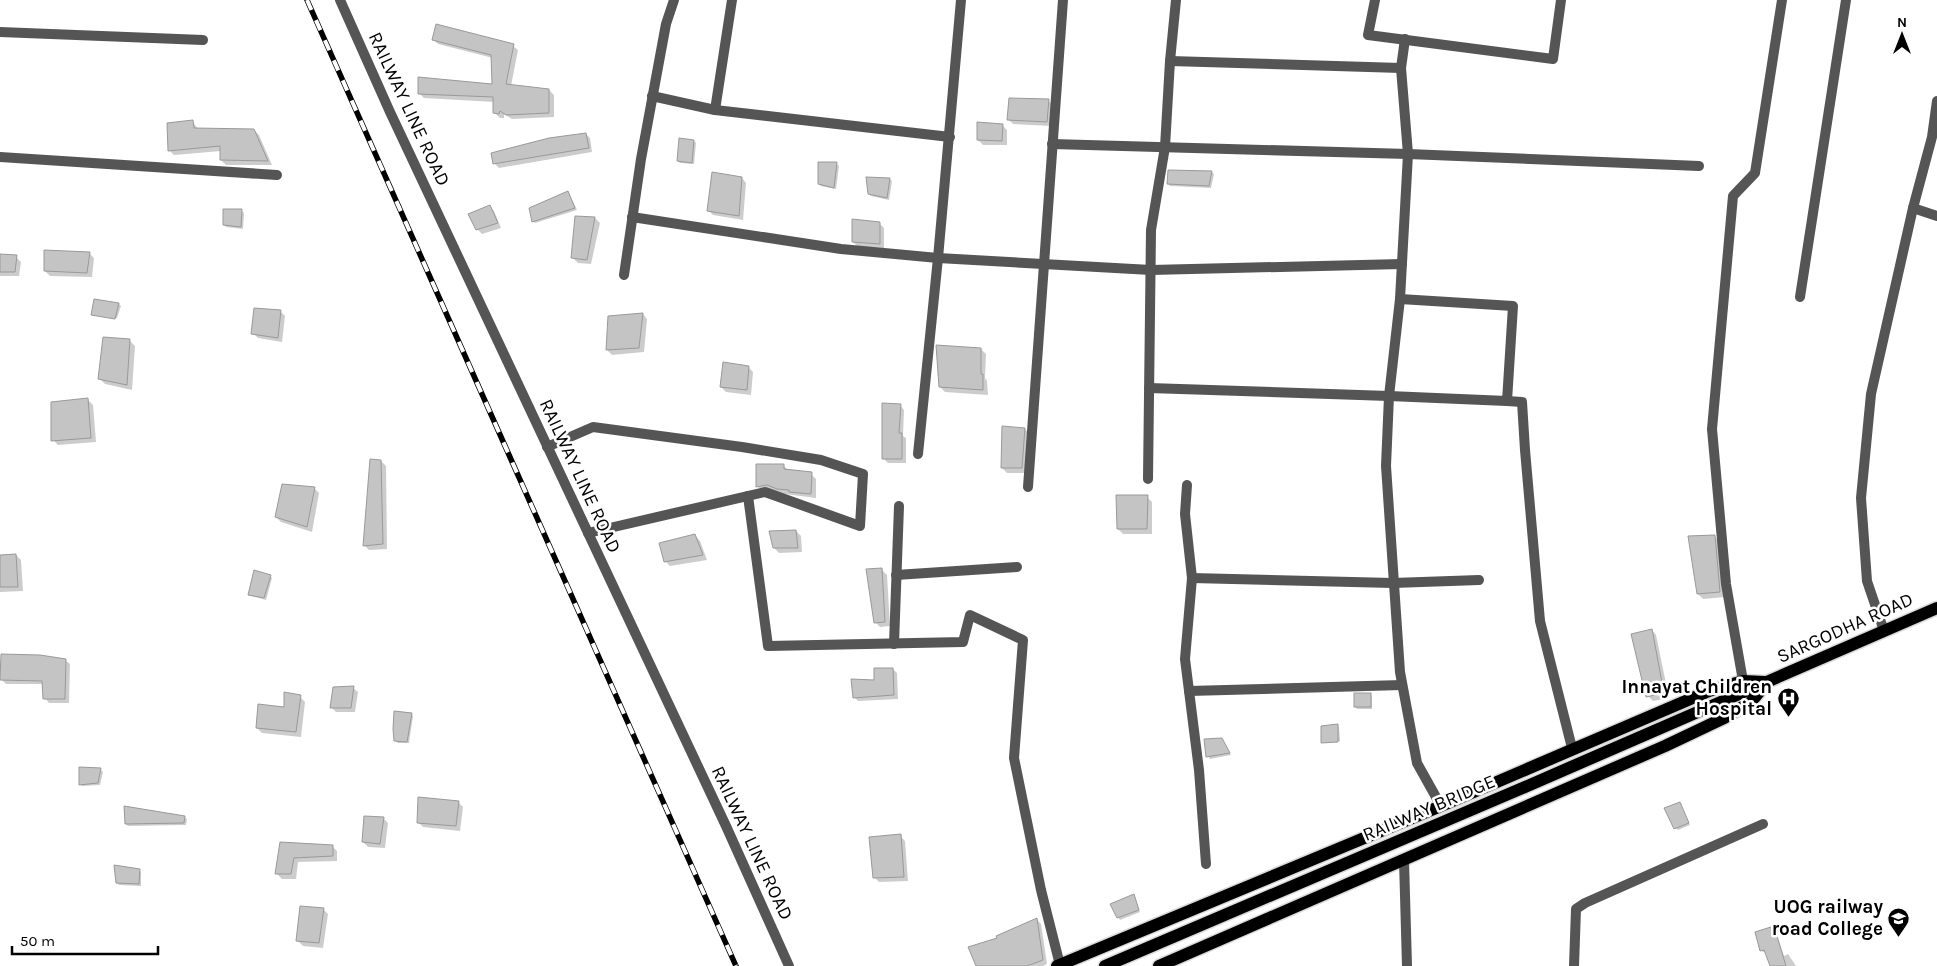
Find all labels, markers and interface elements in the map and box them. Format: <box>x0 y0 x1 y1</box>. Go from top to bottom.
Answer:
north arrow <box>1877 10 1927 60</box>
text: N <box>1897 14 1907 31</box>
street label: RAILWAY LINE ROAD <box>364 28 454 190</box>
street label: RAILWAY LINE ROAD <box>535 395 625 557</box>
street label: SARGODHA ROAD <box>1774 588 1916 668</box>
place label: Innayat Children Hospital <box>1622 676 1772 720</box>
hospital icon: Innayat Children Hospital <box>1776 686 1800 717</box>
street label: RAILWAY LINE ROAD <box>707 762 797 924</box>
street label: RAILWAY BRIDGE <box>1359 770 1499 846</box>
place label: UOG railway road College <box>1772 896 1883 940</box>
school or university icon: UOG railway road College <box>1887 906 1911 937</box>
scale bar <box>12 924 159 956</box>
text: 50 m <box>20 932 55 950</box>

